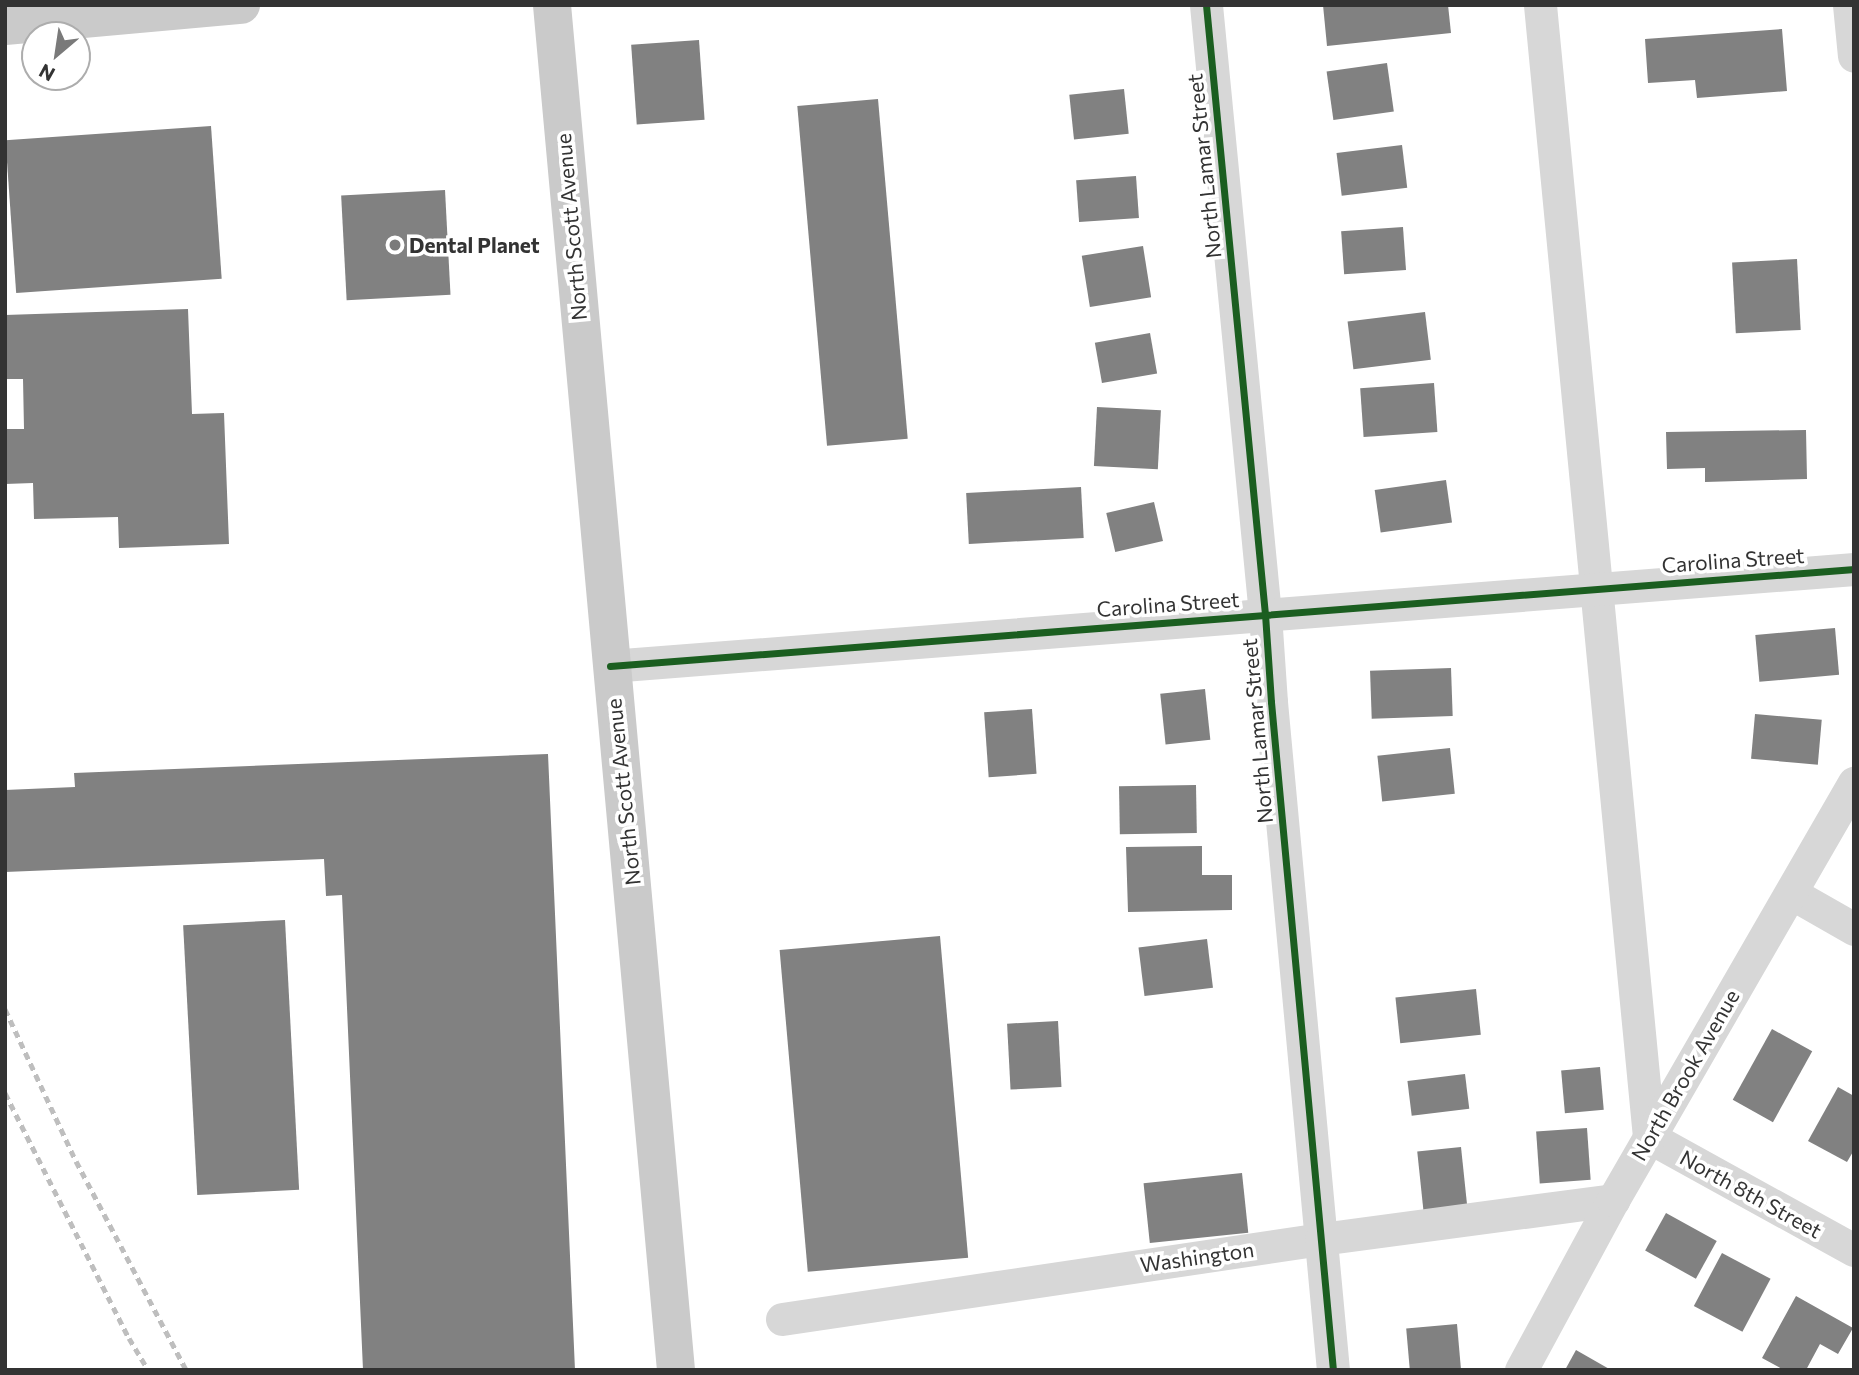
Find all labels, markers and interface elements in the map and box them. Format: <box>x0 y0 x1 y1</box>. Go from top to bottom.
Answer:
north arrow <box>21 21 91 91</box>
text: N <box>35 60 58 87</box>
street label: North Lamar Street <box>1182 72 1226 260</box>
street label: North Scott Avenue <box>550 132 592 322</box>
place label: Dental Planet <box>409 232 540 258</box>
marker: Dental Planet <box>387 237 403 253</box>
street label: Carolina Street <box>1661 542 1805 578</box>
street label: Carolina Street <box>1096 586 1240 622</box>
street label: North Lamar Street <box>1236 637 1278 825</box>
street label: North Scott Avenue <box>601 697 645 887</box>
street label: North Brook Avenue <box>1626 985 1744 1165</box>
street label: North 8th Street <box>1676 1145 1826 1243</box>
street label: Washington <box>1138 1237 1256 1277</box>

